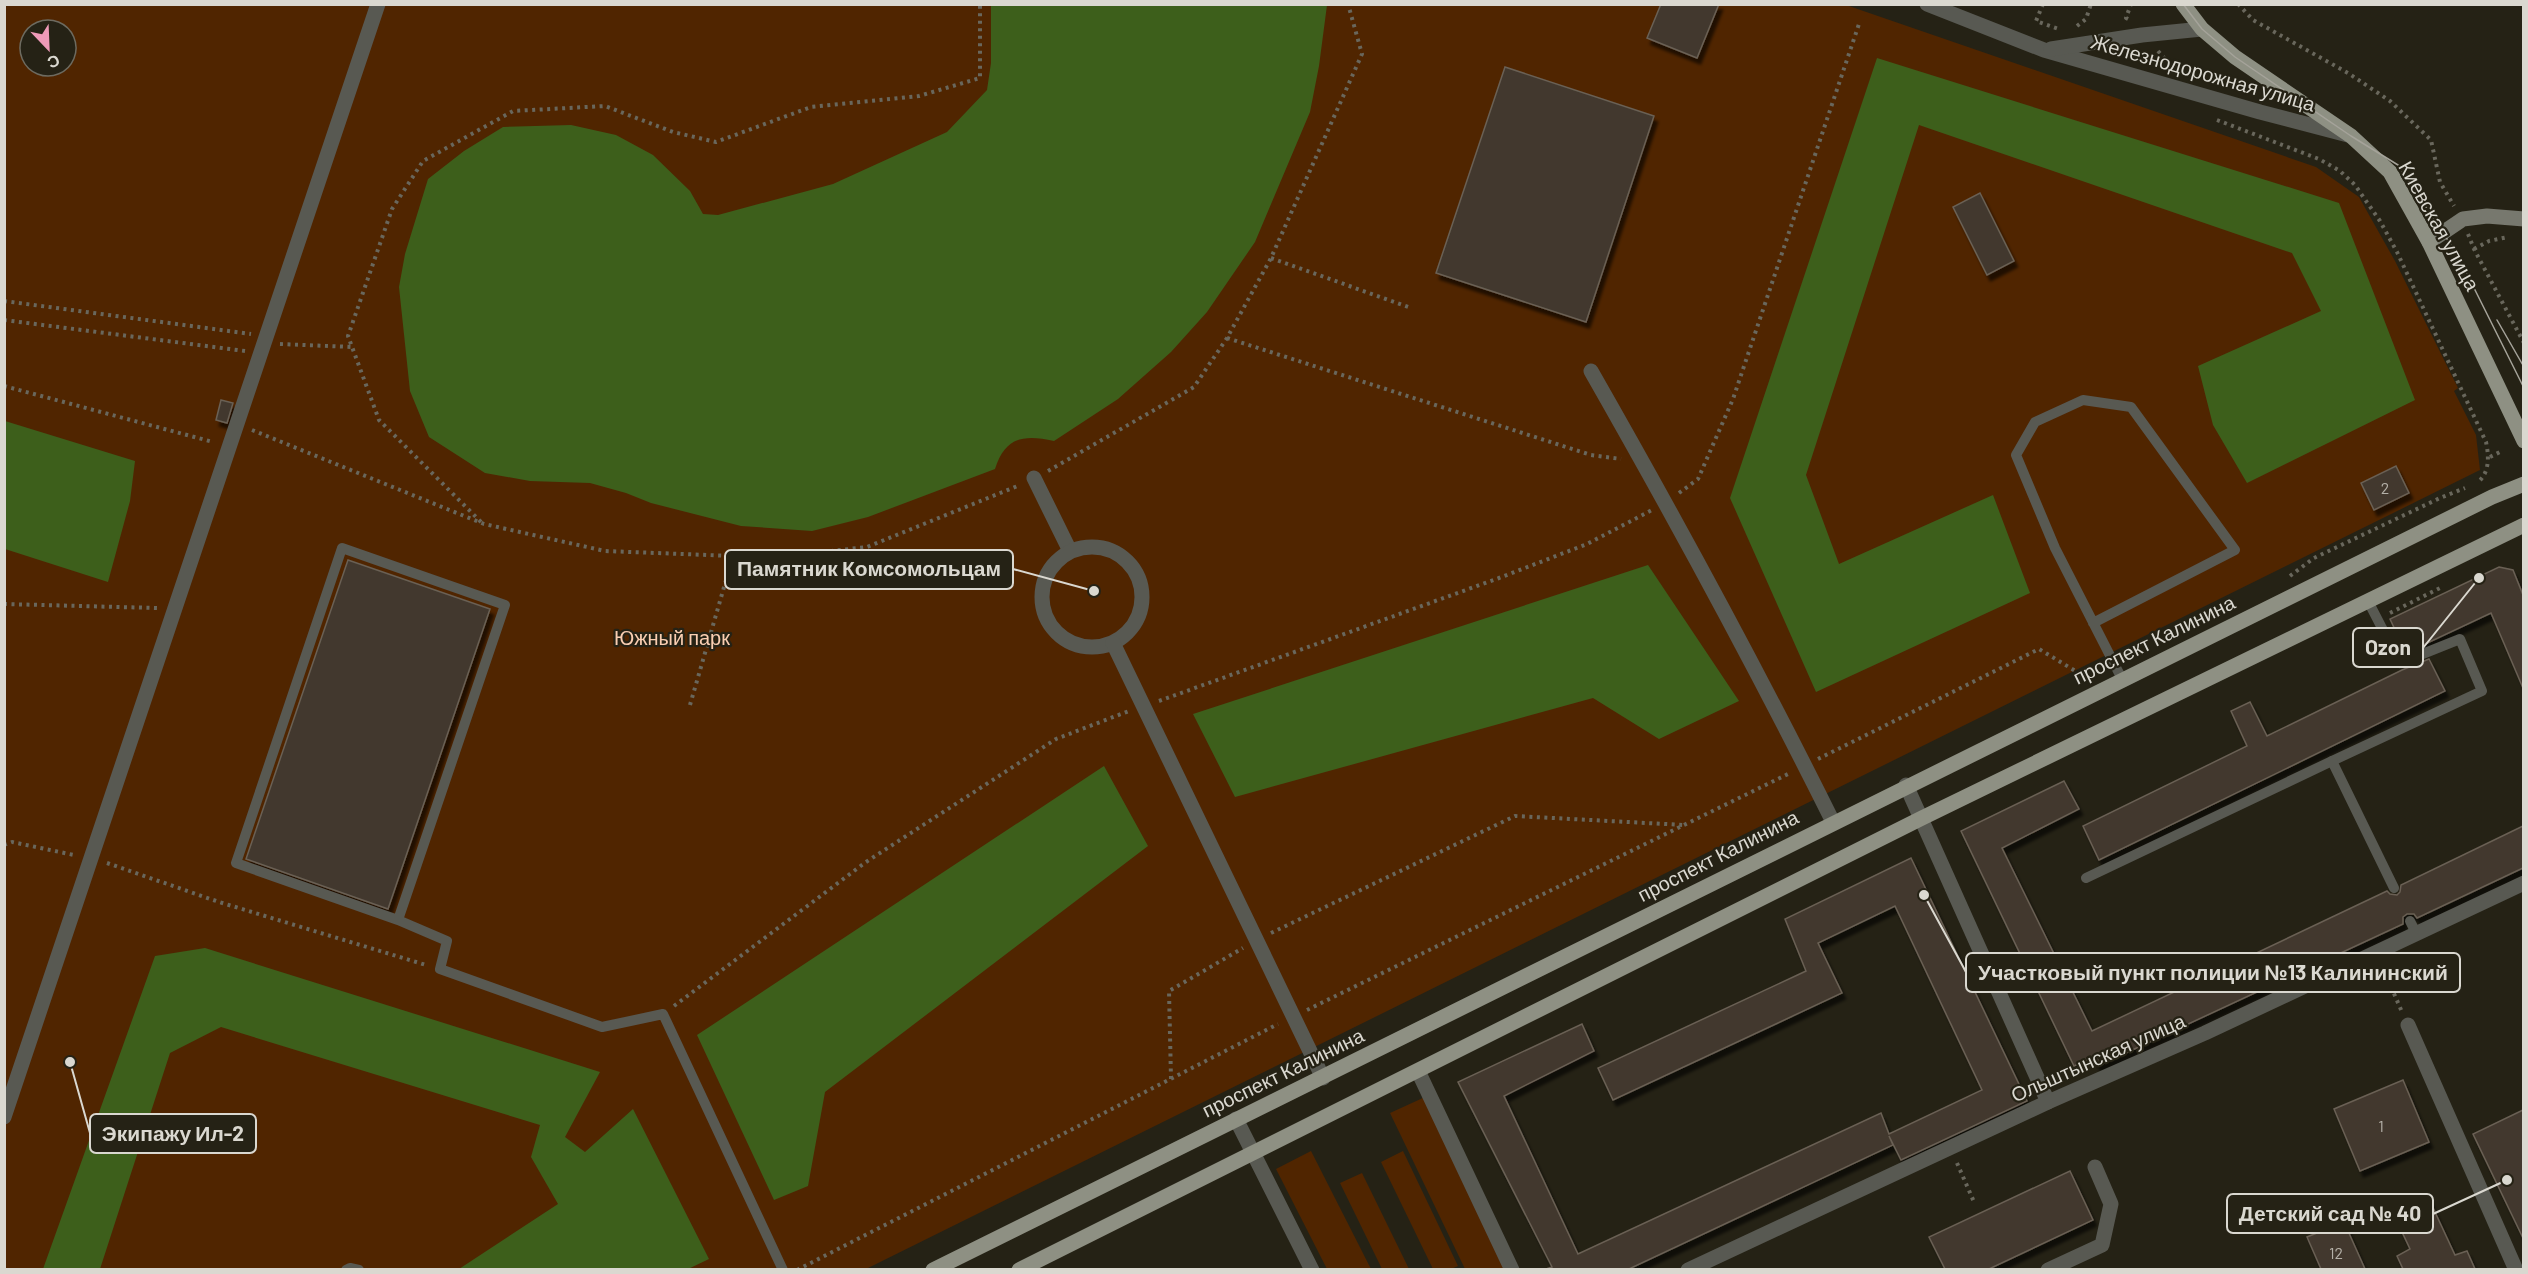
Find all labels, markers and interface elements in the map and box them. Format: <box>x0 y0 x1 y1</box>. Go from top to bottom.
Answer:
north arrow <box>18 18 78 78</box>
street label: Железнодорожная улица <box>2088 29 2319 116</box>
text: С <box>45 51 63 73</box>
street label: Киевская улица <box>2394 157 2486 295</box>
house number: 2 <box>2381 478 2389 497</box>
callout: Памятник Комсомольцам <box>725 550 1013 589</box>
text: Памятник Комсомольцам <box>737 555 1001 580</box>
street label: проспект Калинина <box>2069 589 2239 689</box>
park label: Южный парк <box>614 625 730 649</box>
callout: Ozon <box>2353 628 2423 667</box>
text: Ozon <box>2365 634 2411 659</box>
street label: проспект Калинина <box>1633 804 1803 906</box>
callout: Участковый пункт полиции №13 Калининский <box>1966 953 2460 992</box>
text: Участковый пункт полиции №13 Калининский <box>1978 959 2448 984</box>
street label: Ольштынская улица <box>2007 1007 2189 1106</box>
street label: проспект Калинина <box>1198 1022 1368 1122</box>
callout: Экипажу Ил-2 <box>90 1114 256 1153</box>
house number: 1 <box>2378 1116 2384 1135</box>
text: Экипажу Ил-2 <box>102 1120 244 1145</box>
callout: Детский сад № 40 <box>2227 1194 2433 1233</box>
text: Детский сад № 40 <box>2239 1200 2421 1225</box>
house number: 12 <box>2329 1243 2343 1262</box>

